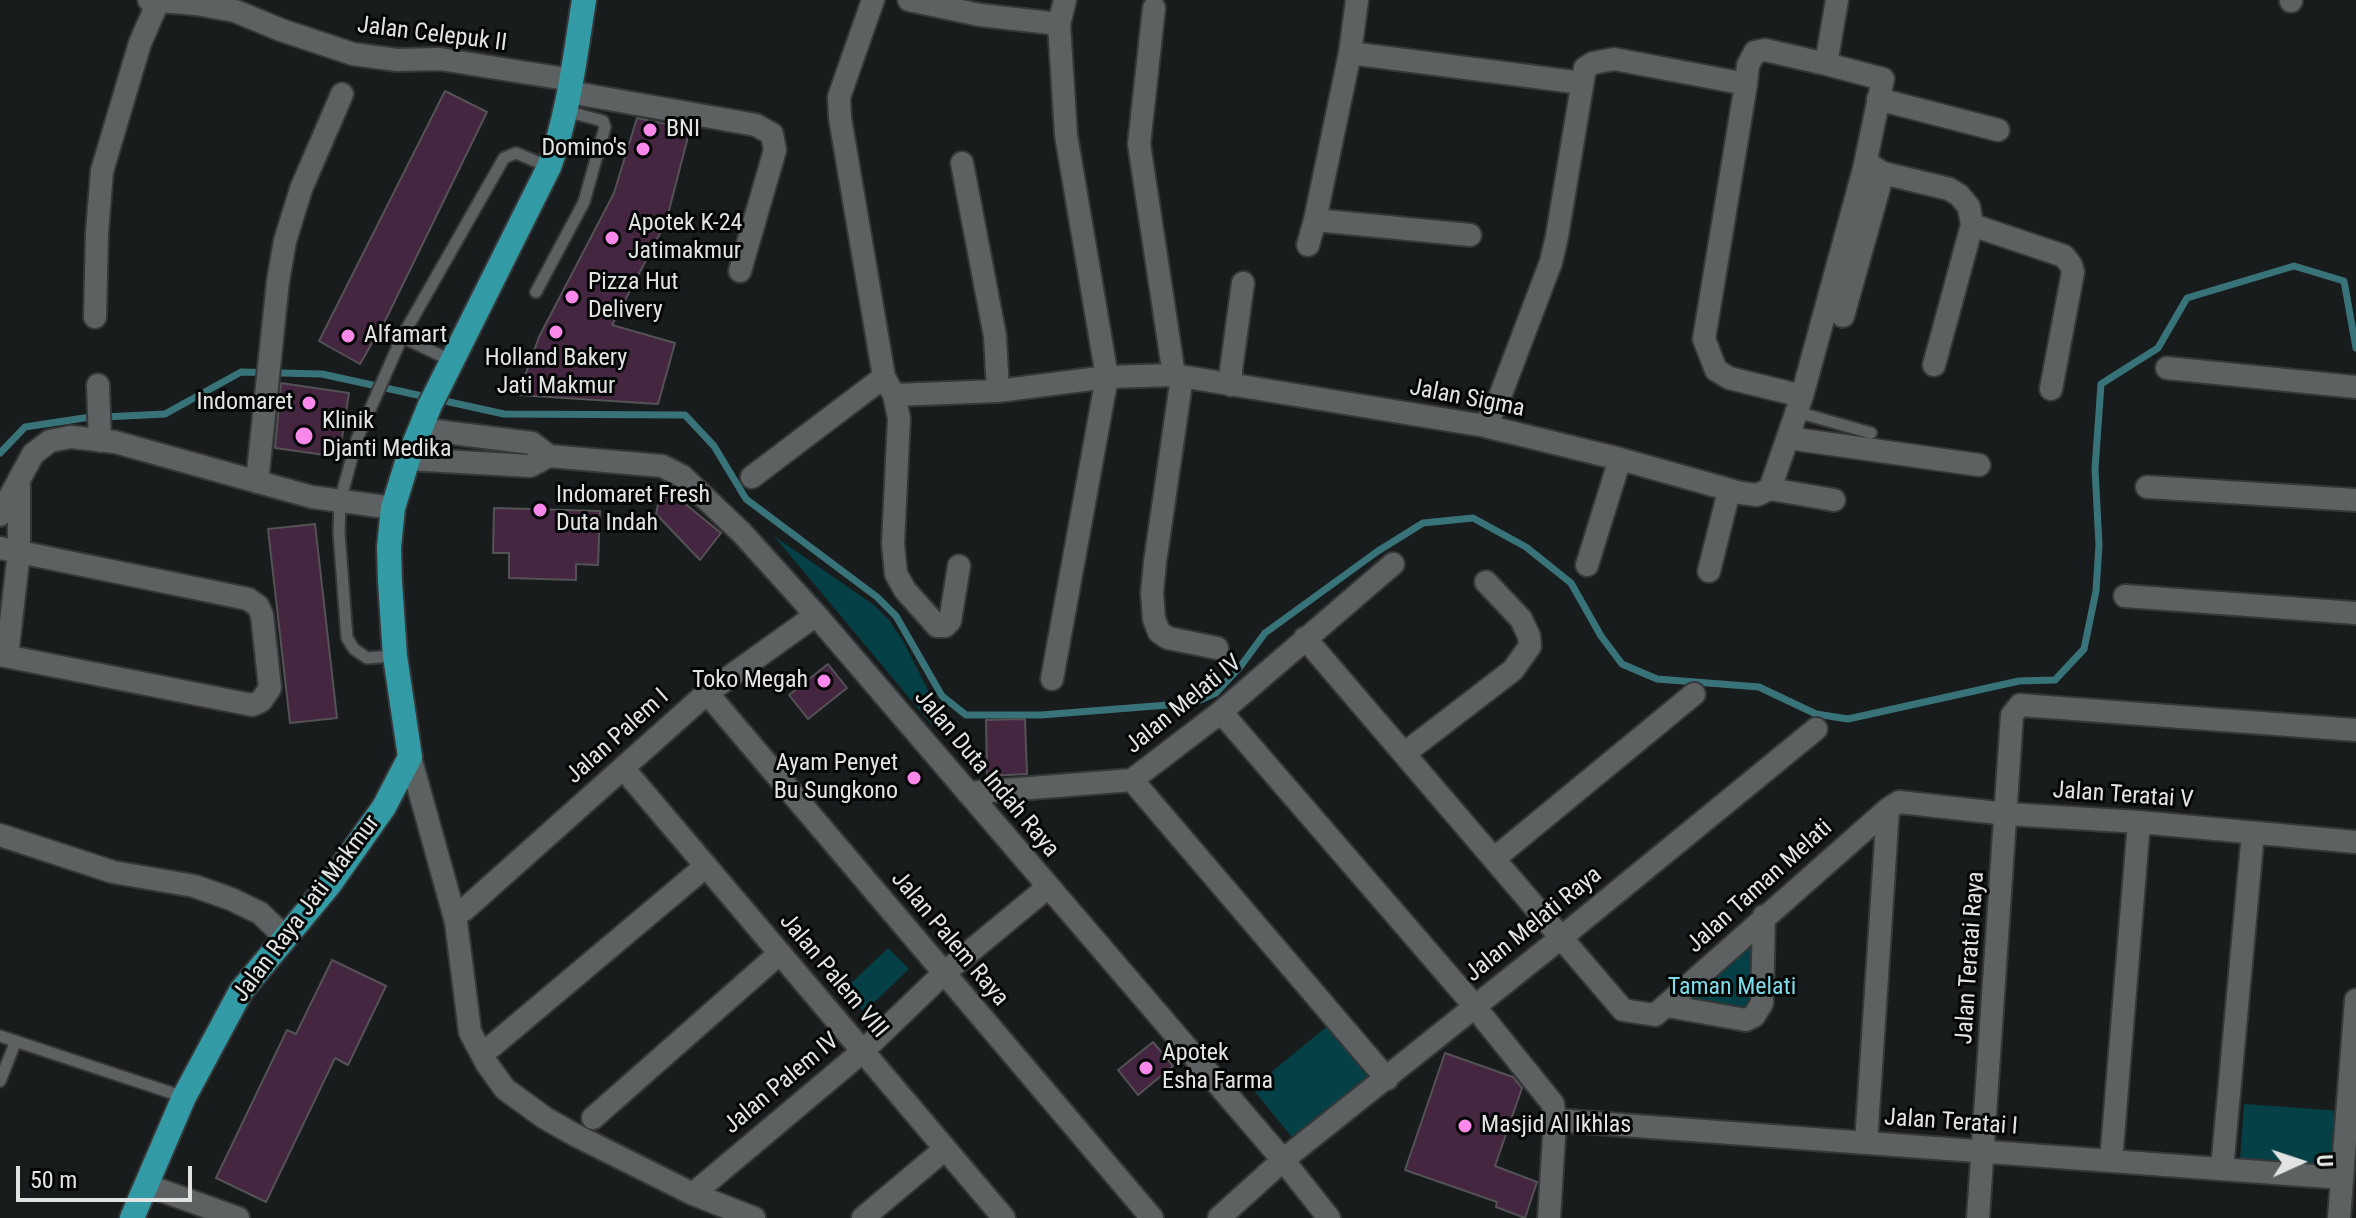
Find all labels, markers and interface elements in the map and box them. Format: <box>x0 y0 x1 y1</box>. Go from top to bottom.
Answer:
street label: Jalan Celepuk II <box>356 12 508 58</box>
place label: BNI <box>666 116 700 144</box>
marker: BNI <box>641 121 659 139</box>
place label: Domino's <box>541 135 627 163</box>
marker: Domino's <box>634 140 652 158</box>
place label: Apotek K-24 Jatimakmur <box>628 210 742 266</box>
marker: Apotek K-24 Jatimakmur <box>603 229 621 247</box>
place label: Pizza Hut Delivery <box>588 269 678 325</box>
marker: Pizza Hut Delivery <box>563 288 581 306</box>
place label: Alfamart <box>364 322 447 350</box>
marker: Holland Bakery Jati Makmur <box>547 323 565 341</box>
marker: Alfamart <box>339 327 357 345</box>
place label: Holland Bakery Jati Makmur <box>485 345 627 401</box>
street label: Jalan Sigma <box>1407 374 1527 424</box>
place label: Indomaret <box>196 389 293 417</box>
marker: Indomaret <box>300 394 318 412</box>
place label: Klinik Djanti Medika <box>322 408 451 464</box>
marker: Klinik Djanti Medika <box>293 425 315 447</box>
place label: Indomaret Fresh Duta Indah <box>556 482 710 538</box>
marker: Indomaret Fresh Duta Indah <box>531 501 549 519</box>
street label: Jalan Melati IV <box>1120 649 1248 761</box>
place label: Toko Megah <box>692 667 808 695</box>
marker: Toko Megah <box>815 672 833 690</box>
street label: Jalan Palem I <box>561 683 675 791</box>
street label: Jalan Duta Indah Raya <box>907 684 1065 864</box>
place label: Ayam Penyet Bu Sungkono <box>774 750 898 806</box>
marker: Ayam Penyet Bu Sungkono <box>905 769 923 787</box>
street label: Jalan Teratai V <box>2052 777 2194 815</box>
street label: Jalan Raya Jati Makmur <box>227 810 387 1008</box>
street label: Jalan Taman Melati <box>1681 814 1839 960</box>
street label: Jalan Melati Raya <box>1460 861 1608 989</box>
street label: Jalan Palem Raya <box>884 866 1014 1012</box>
street label: Jalan Teratai Raya <box>1951 871 1991 1045</box>
street label: Jalan Palem VIII <box>773 908 893 1044</box>
park label: Taman Melati <box>1668 974 1796 1002</box>
street label: Jalan Palem IV <box>718 1027 846 1141</box>
place label: Apotek Esha Farma <box>1162 1040 1273 1096</box>
marker: Apotek Esha Farma <box>1137 1059 1155 1077</box>
street label: Jalan Teratai I <box>1883 1104 2019 1142</box>
place label: Masjid Al Ikhlas <box>1481 1112 1631 1140</box>
marker: Masjid Al Ikhlas <box>1456 1117 1474 1135</box>
north arrow <box>2260 1122 2340 1202</box>
scale bar <box>20 1150 196 1200</box>
text: U <box>2312 1154 2337 1168</box>
text: 50 m <box>30 1166 77 1194</box>

